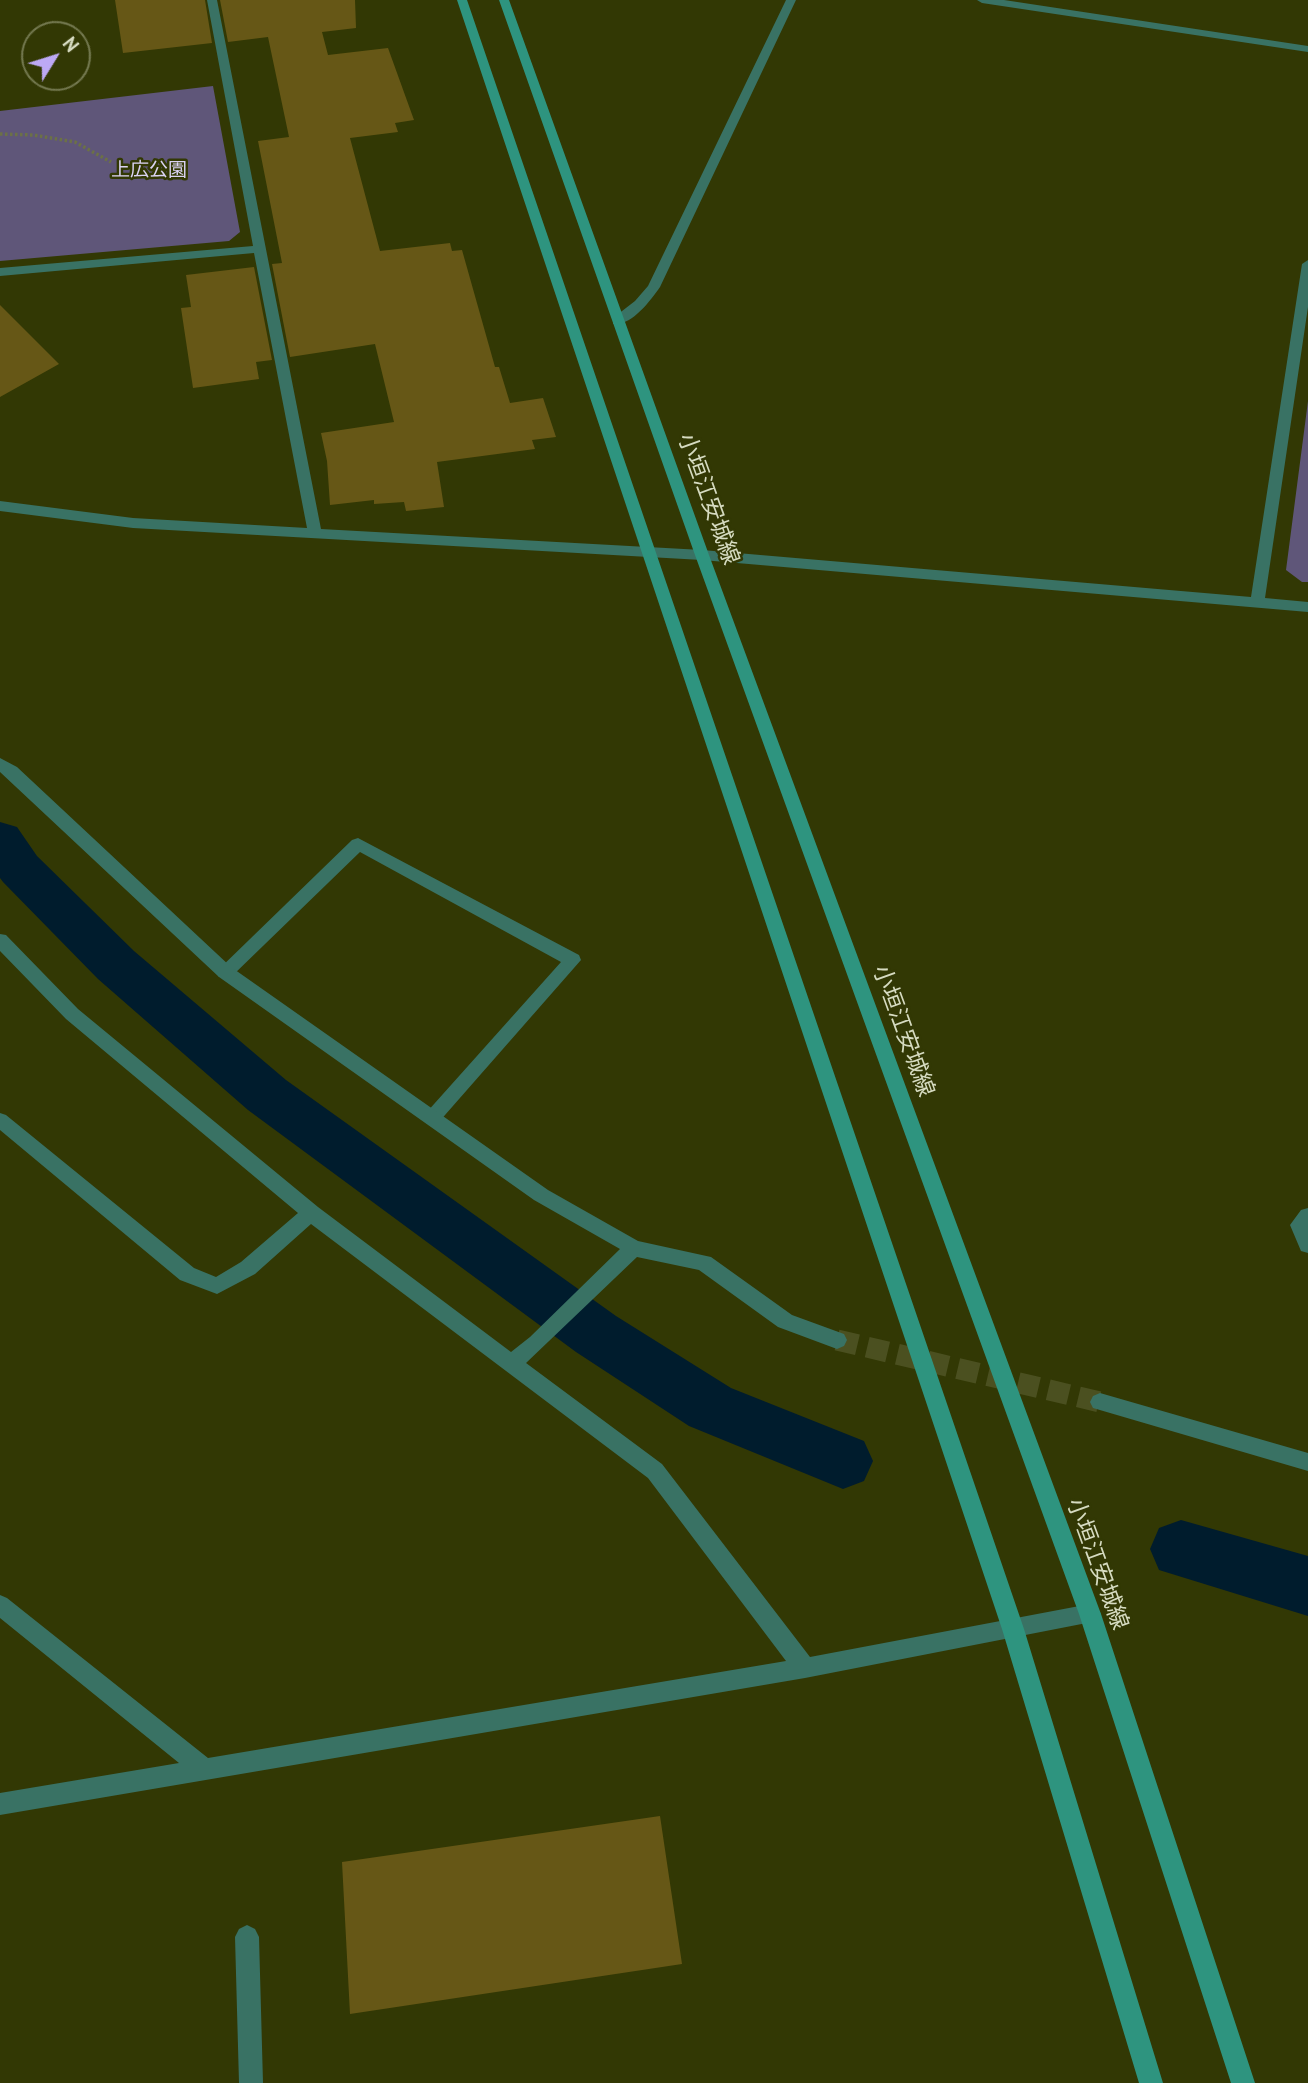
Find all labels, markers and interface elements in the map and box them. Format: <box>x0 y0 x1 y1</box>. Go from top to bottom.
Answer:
north arrow <box>21 21 91 91</box>
text: N <box>58 32 84 57</box>
park label: 上広公園 <box>111 160 187 182</box>
street label: 小垣江安城線 <box>671 429 745 569</box>
street label: 小垣江安城線 <box>866 961 940 1101</box>
street label: 小垣江安城線 <box>1060 1494 1134 1634</box>

